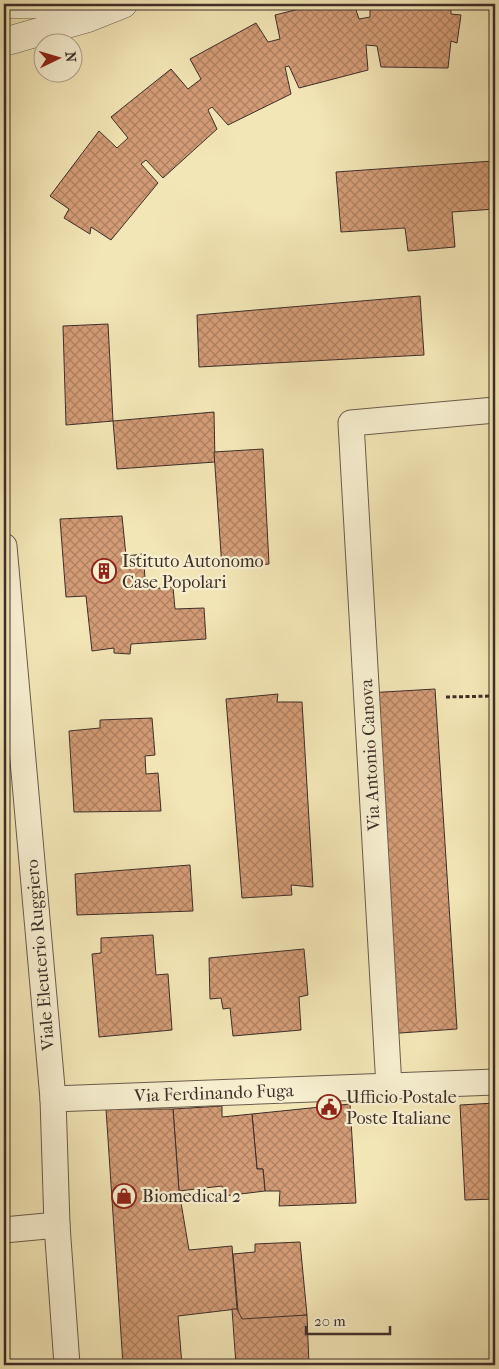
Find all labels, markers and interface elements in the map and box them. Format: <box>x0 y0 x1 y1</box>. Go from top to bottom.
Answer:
north arrow <box>32 32 82 82</box>
text: N <box>62 51 79 63</box>
place label: Istituto Autonomo Case Popolari <box>122 551 264 593</box>
building icon: Istituto Autonomo Case Popolari <box>91 558 117 584</box>
street label: Via Antonio Canova <box>356 678 385 832</box>
street label: Viale Eleuterio Ruggiero <box>22 858 59 1052</box>
street label: Via Ferdinando Fuga <box>133 1080 295 1107</box>
place label: Ufficio Postale Poste Italiane <box>346 1087 457 1129</box>
public building icon: Ufficio Postale Poste Italiane <box>316 1094 342 1120</box>
shop icon: Biomedical 2 <box>111 1183 137 1209</box>
place label: Biomedical 2 <box>142 1186 241 1207</box>
scale bar <box>306 1304 390 1336</box>
text: 20 m <box>314 1312 346 1330</box>

